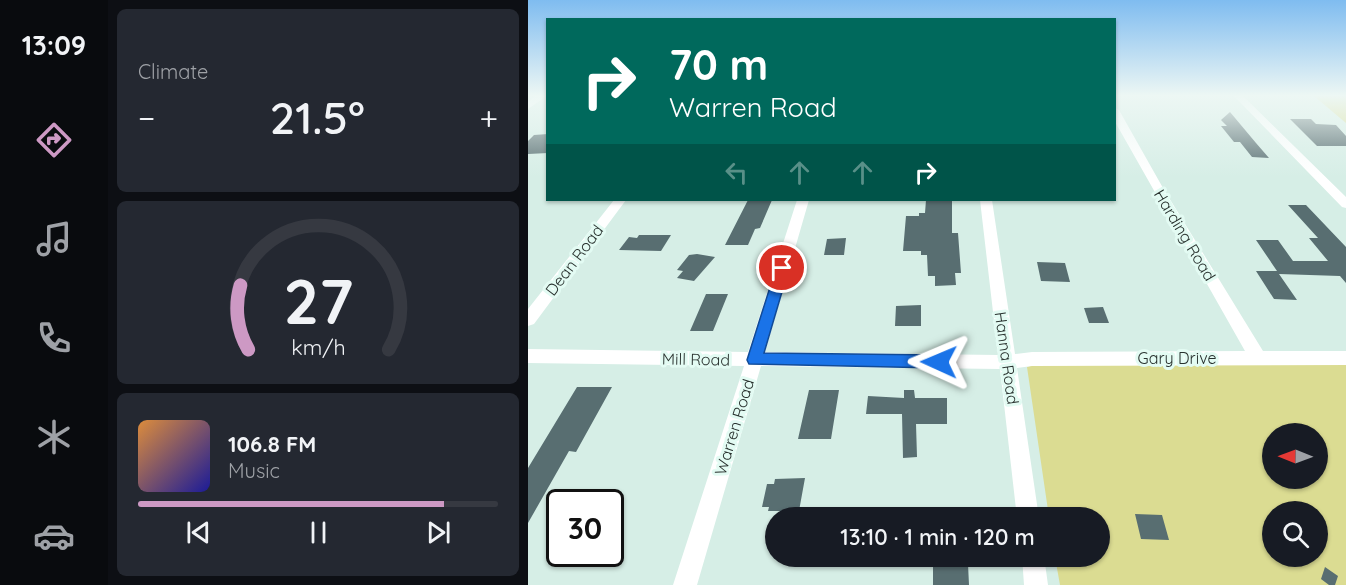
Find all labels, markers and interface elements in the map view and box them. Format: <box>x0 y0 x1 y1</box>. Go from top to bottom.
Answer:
text: 13:09 <box>22 28 86 62</box>
text: 70 m <box>669 38 768 91</box>
icon: right <box>570 42 648 120</box>
text: Climate <box>138 59 208 84</box>
text: 21.5° <box>270 89 365 145</box>
text: Warren Road <box>669 90 837 124</box>
text: − <box>138 97 155 138</box>
text: + <box>479 97 498 138</box>
icon: directions <box>33 119 75 161</box>
icon: left <box>720 156 753 189</box>
icon: ahead <box>783 156 816 189</box>
icon: ahead <box>846 156 879 189</box>
icon: right <box>909 156 942 189</box>
street label: Harding Road <box>1150 186 1220 284</box>
icon: music <box>33 218 75 260</box>
street label: Dean Road <box>541 221 607 299</box>
pin <box>756 242 807 293</box>
icon: arrive <box>765 251 798 284</box>
text: 27 <box>283 262 353 340</box>
street label: Hanna Road <box>991 310 1023 406</box>
icon: phone <box>33 317 75 359</box>
position arrow <box>907 330 971 394</box>
text: km/h <box>291 334 345 360</box>
street label: Mill Road <box>662 348 730 370</box>
street label: Gary Drive <box>1137 348 1217 368</box>
street label: Warren Road <box>710 377 758 477</box>
icon: climate <box>33 416 75 458</box>
north arrow <box>1262 423 1328 489</box>
map controls <box>1262 423 1328 567</box>
text: 106.8 FM <box>228 430 316 458</box>
text: Music <box>228 458 280 483</box>
speed limit sign: 30 <box>546 489 624 567</box>
button: search <box>1262 501 1328 567</box>
icon: car <box>33 515 75 557</box>
icon: previous <box>182 516 215 549</box>
icon: pause <box>302 516 335 549</box>
icon: next <box>422 516 455 549</box>
text: 13:10 · 1 min · 120 m <box>840 523 1035 551</box>

